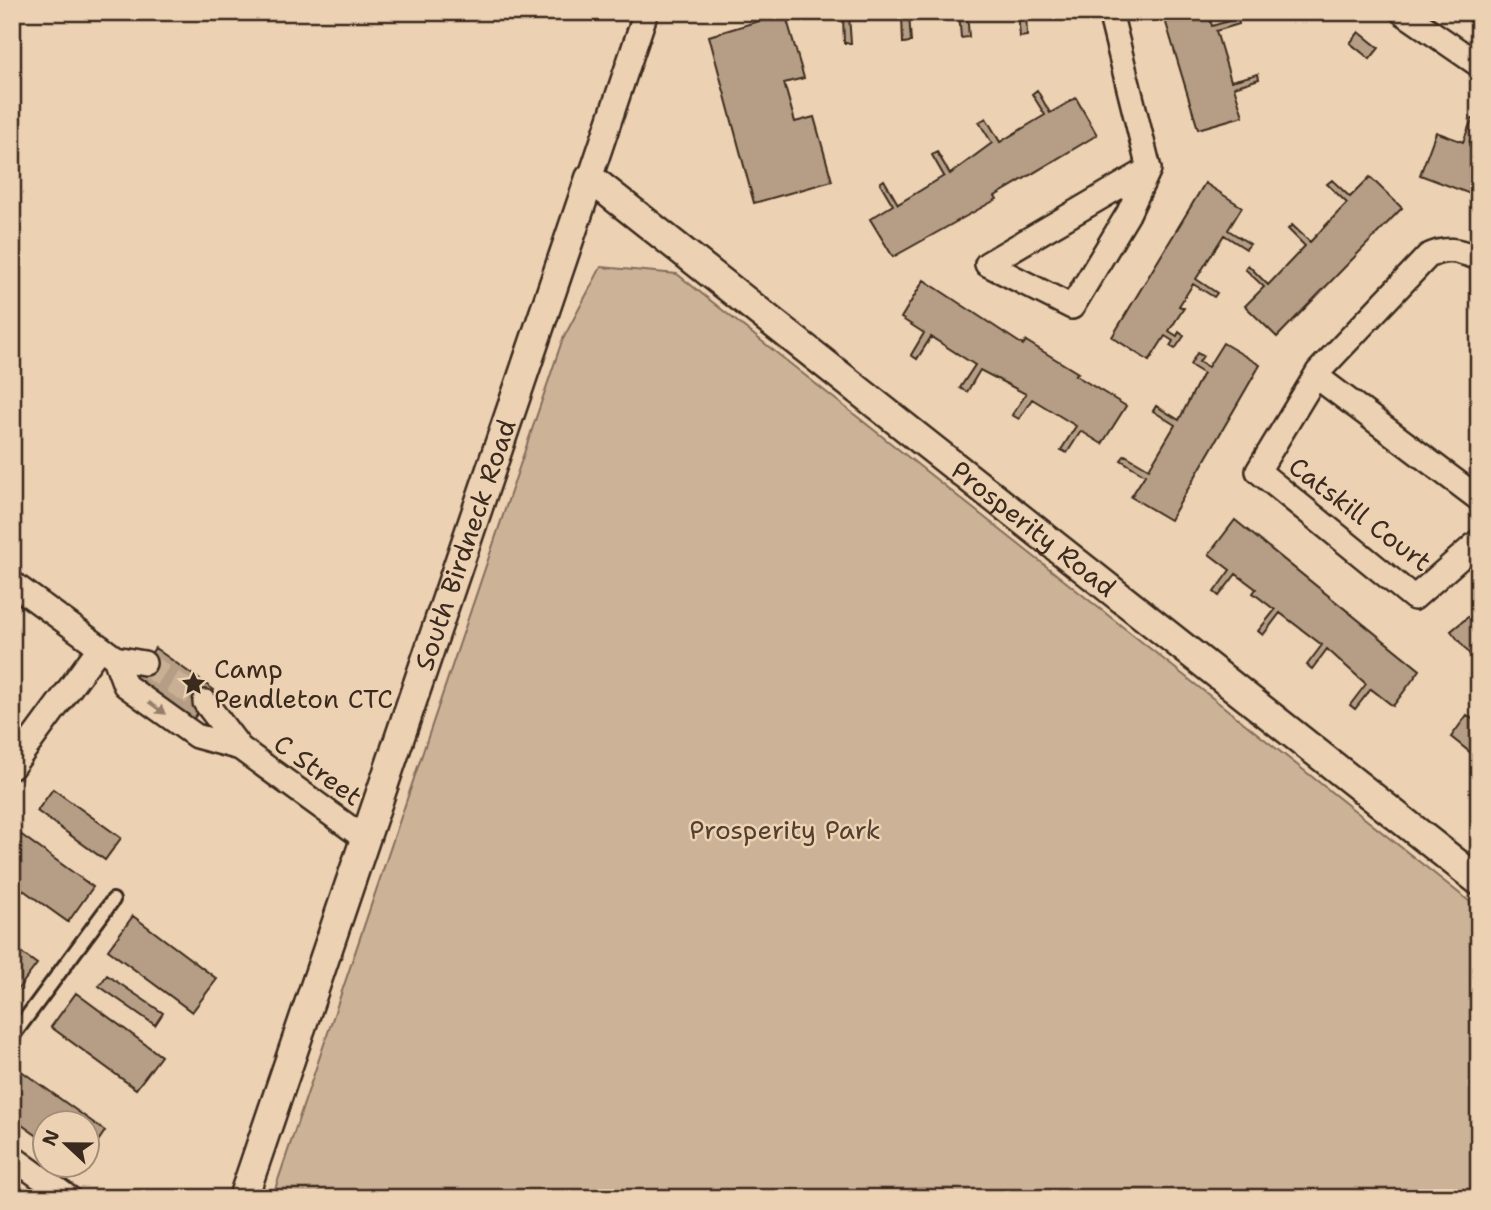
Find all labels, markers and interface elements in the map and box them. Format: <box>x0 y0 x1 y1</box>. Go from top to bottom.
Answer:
street label: South Birdneck Road <box>406 414 524 675</box>
street label: Catskill Court <box>1282 448 1439 579</box>
street label: Prosperity Road <box>944 452 1124 604</box>
place label: Camp Pendleton CTC <box>214 651 393 716</box>
place icon: Camp Pendleton CTC <box>180 670 208 698</box>
one-way arrow <box>148 701 167 715</box>
street label: C Street <box>267 726 370 814</box>
park label: Prosperity Park <box>689 812 881 847</box>
north arrow <box>32 1108 102 1178</box>
text: N <box>36 1126 65 1149</box>

